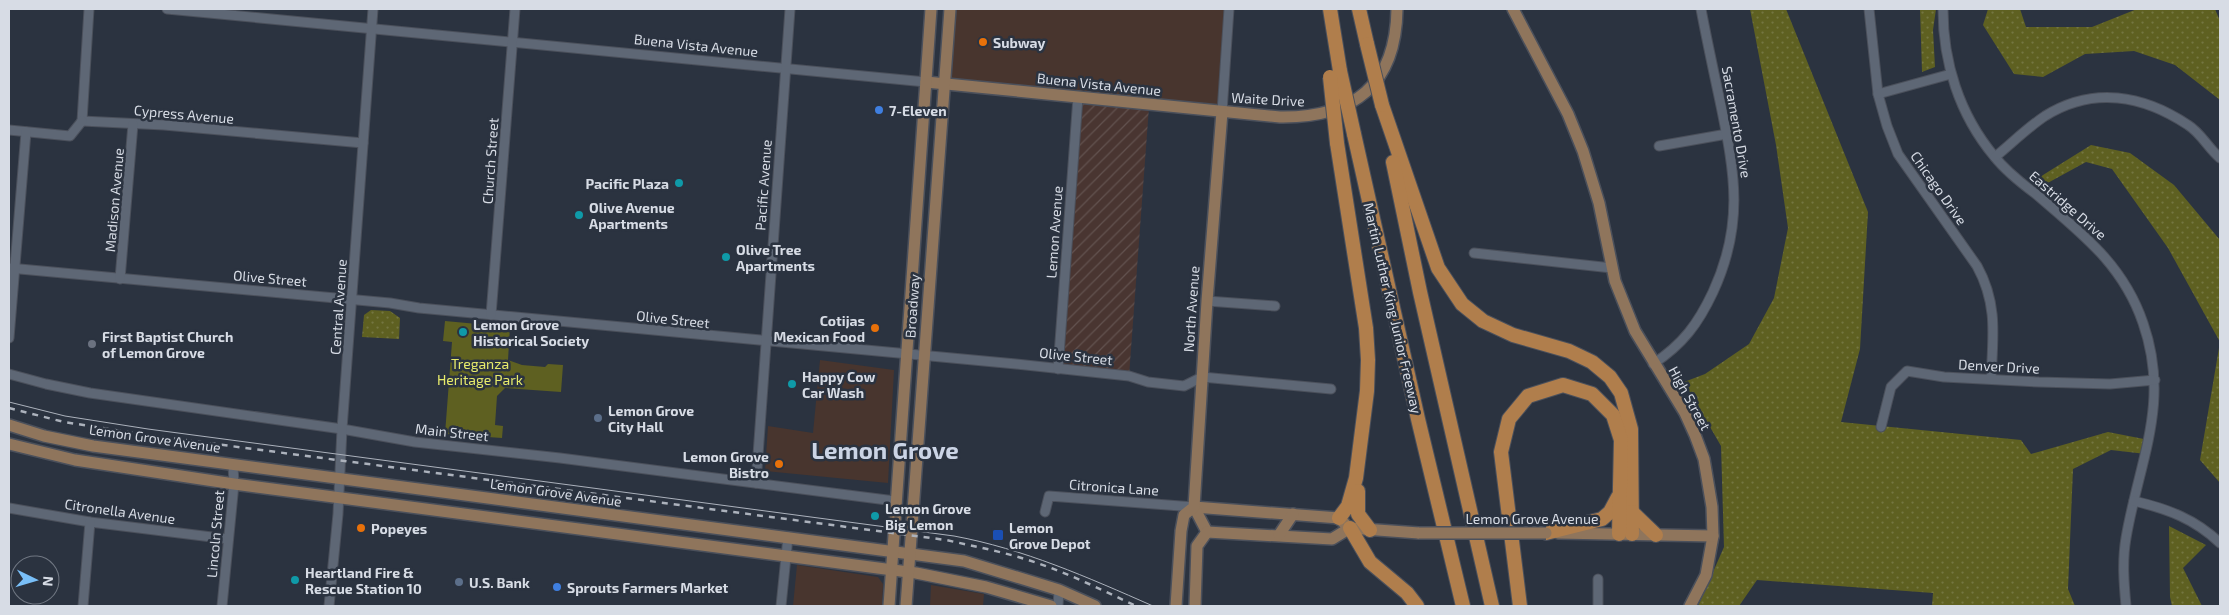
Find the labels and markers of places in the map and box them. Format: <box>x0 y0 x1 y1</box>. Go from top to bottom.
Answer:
place label: Subway <box>993 34 1046 51</box>
marker: Subway <box>977 36 989 48</box>
place label: 7-Eleven <box>889 102 947 119</box>
marker: 7-Eleven <box>873 104 885 116</box>
place label: Pacific Plaza <box>585 175 669 192</box>
marker: Pacific Plaza <box>673 177 685 189</box>
place label: Olive Avenue Apartments <box>589 199 675 232</box>
marker: Olive Avenue Apartments <box>573 209 585 221</box>
place label: Olive Tree Apartments <box>736 241 815 274</box>
marker: Olive Tree Apartments <box>720 251 732 263</box>
place label: Cotijas Mexican Food <box>774 312 865 345</box>
place label: Lemon Grove Historical Society <box>473 316 589 349</box>
marker: Cotijas Mexican Food <box>869 322 881 334</box>
marker: Lemon Grove Historical Society <box>457 326 469 338</box>
place label: First Baptist Church of Lemon Grove <box>102 328 233 361</box>
marker: First Baptist Church of Lemon Grove <box>86 338 98 350</box>
place label: Happy Cow Car Wash <box>802 368 875 401</box>
marker: Happy Cow Car Wash <box>786 378 798 390</box>
place label: Lemon Grove City Hall <box>608 402 694 435</box>
marker: Lemon Grove City Hall <box>592 412 604 424</box>
place label: Lemon Grove Bistro <box>683 448 769 481</box>
marker: Lemon Grove Bistro <box>773 458 785 470</box>
place label: Lemon Grove Big Lemon <box>885 500 971 533</box>
marker: Lemon Grove Big Lemon <box>869 510 881 522</box>
place label: Lemon Grove Depot <box>1009 519 1091 552</box>
place label: Popeyes <box>371 520 427 537</box>
marker: Popeyes <box>355 522 367 534</box>
marker: Lemon Grove Depot <box>991 528 1005 542</box>
place label: Heartland Fire & Rescue Station 10 <box>305 564 422 597</box>
marker: Heartland Fire & Rescue Station 10 <box>289 574 301 586</box>
place label: U.S. Bank <box>469 574 530 591</box>
marker: U.S. Bank <box>453 576 465 588</box>
place label: Sprouts Farmers Market <box>567 579 729 596</box>
marker: Sprouts Farmers Market <box>551 581 563 593</box>

